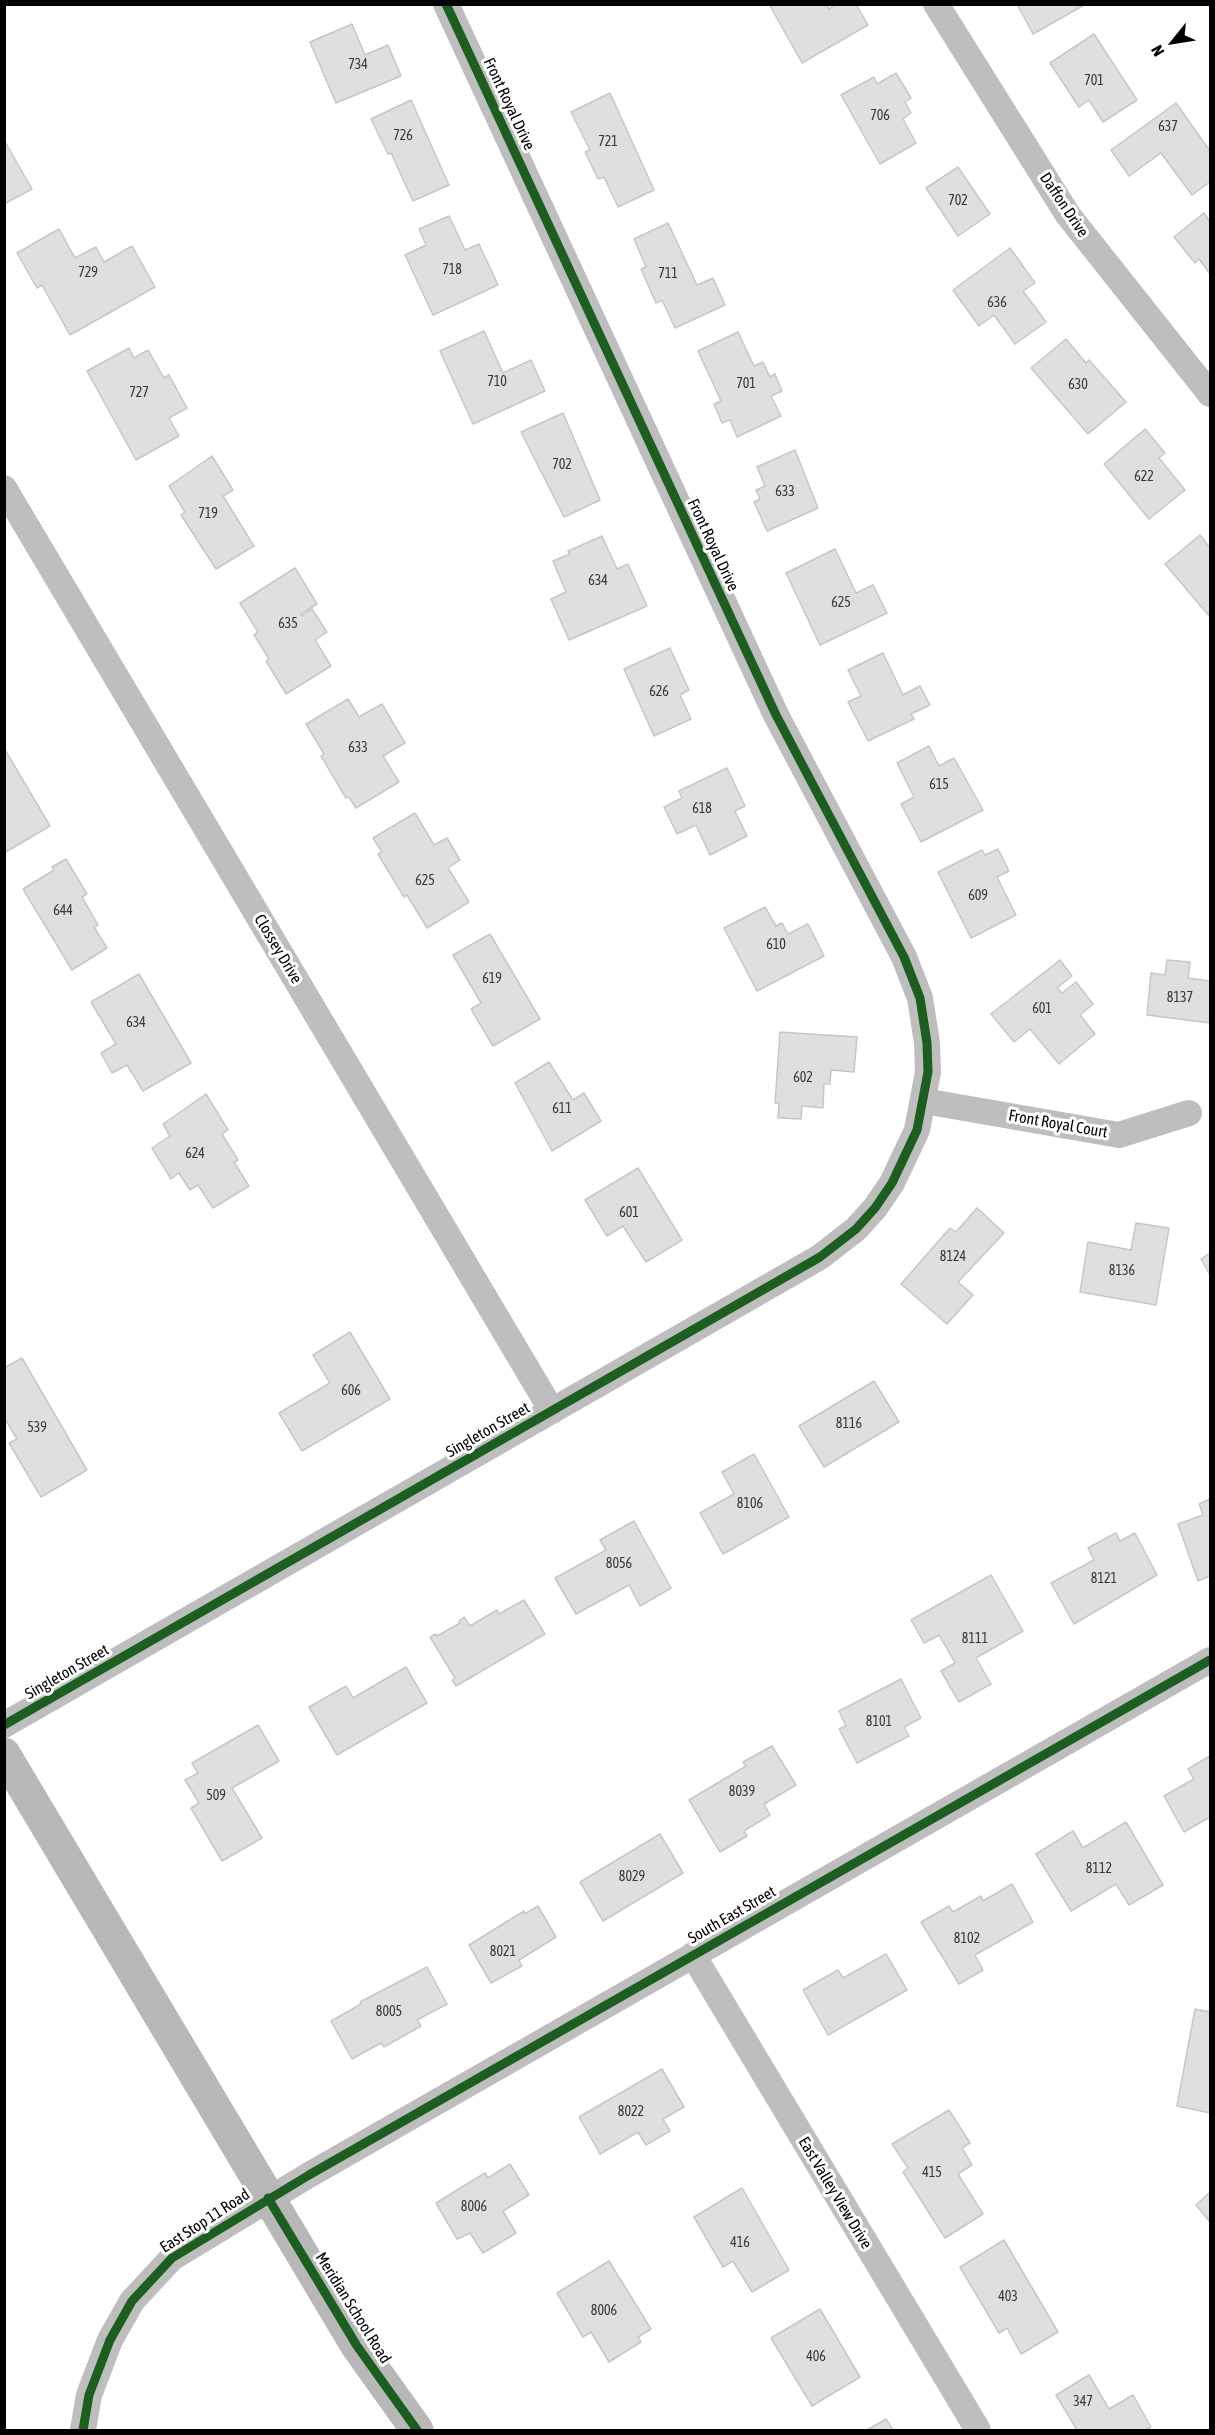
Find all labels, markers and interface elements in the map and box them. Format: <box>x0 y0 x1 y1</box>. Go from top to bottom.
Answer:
north arrow <box>1143 12 1203 72</box>
text: N <box>1147 42 1168 60</box>
street label: Front Royal Drive <box>479 55 539 153</box>
house number: 734 <box>348 57 368 73</box>
house number: 701 <box>1084 73 1104 89</box>
house number: 706 <box>870 108 890 124</box>
house number: 637 <box>1158 119 1178 135</box>
house number: 726 <box>393 128 413 144</box>
house number: 721 <box>598 134 618 150</box>
street label: Daffon Drive <box>1035 169 1093 241</box>
house number: 702 <box>948 193 968 209</box>
house number: 718 <box>442 262 462 278</box>
house number: 729 <box>78 265 98 281</box>
house number: 711 <box>658 266 678 282</box>
house number: 636 <box>987 295 1007 311</box>
house number: 710 <box>487 374 507 390</box>
house number: 701 <box>736 376 756 392</box>
house number: 630 <box>1068 377 1088 393</box>
house number: 727 <box>129 385 149 401</box>
house number: 702 <box>552 457 572 473</box>
house number: 622 <box>1134 469 1154 485</box>
house number: 633 <box>775 484 795 500</box>
street label: Front Royal Drive <box>683 496 743 594</box>
house number: 719 <box>198 506 218 522</box>
house number: 634 <box>588 573 608 589</box>
house number: 625 <box>831 595 851 611</box>
house number: 635 <box>278 616 298 632</box>
house number: 626 <box>649 684 669 700</box>
house number: 633 <box>348 740 368 756</box>
house number: 615 <box>929 777 949 793</box>
house number: 618 <box>692 801 712 817</box>
house number: 625 <box>415 873 435 889</box>
house number: 609 <box>968 888 988 904</box>
house number: 644 <box>53 903 73 919</box>
street label: Clossey Drive <box>250 911 306 987</box>
house number: 610 <box>766 937 786 953</box>
house number: 619 <box>482 971 502 987</box>
house number: 8137 <box>1167 990 1193 1006</box>
house number: 601 <box>1032 1001 1052 1017</box>
house number: 634 <box>126 1015 146 1031</box>
house number: 602 <box>793 1070 813 1086</box>
house number: 611 <box>552 1101 572 1117</box>
street label: Front Royal Court <box>1007 1106 1109 1142</box>
house number: 624 <box>185 1146 205 1162</box>
house number: 601 <box>619 1205 639 1221</box>
house number: 8124 <box>940 1249 966 1265</box>
house number: 8136 <box>1109 1263 1135 1279</box>
house number: 606 <box>341 1383 361 1399</box>
street label: Singleton Street <box>443 1398 533 1462</box>
house number: 8116 <box>836 1416 862 1432</box>
house number: 539 <box>27 1420 47 1436</box>
house number: 8106 <box>737 1496 763 1512</box>
house number: 8056 <box>606 1556 632 1572</box>
house number: 8121 <box>1091 1571 1117 1587</box>
house number: 8111 <box>962 1631 988 1647</box>
street label: Singleton Street <box>22 1640 112 1704</box>
house number: 8101 <box>866 1714 892 1730</box>
house number: 8039 <box>729 1784 755 1800</box>
house number: 509 <box>206 1788 226 1804</box>
house number: 8112 <box>1086 1861 1112 1877</box>
house number: 8029 <box>619 1869 645 1885</box>
street label: South East Street <box>685 1882 779 1948</box>
house number: 8102 <box>954 1931 980 1947</box>
house number: 8021 <box>490 1944 516 1960</box>
house number: 8005 <box>376 2004 402 2020</box>
house number: 8022 <box>618 2104 644 2120</box>
street label: East Valley View Drive <box>794 2134 876 2252</box>
house number: 415 <box>922 2165 942 2181</box>
street label: East Stop 11 Road <box>157 2185 253 2257</box>
house number: 8006 <box>461 2199 487 2215</box>
house number: 416 <box>730 2235 750 2251</box>
street label: Meridian School Road <box>311 2249 395 2367</box>
house number: 403 <box>998 2289 1018 2305</box>
house number: 8006 <box>591 2303 617 2319</box>
house number: 406 <box>806 2349 826 2365</box>
house number: 347 <box>1073 2394 1093 2410</box>

